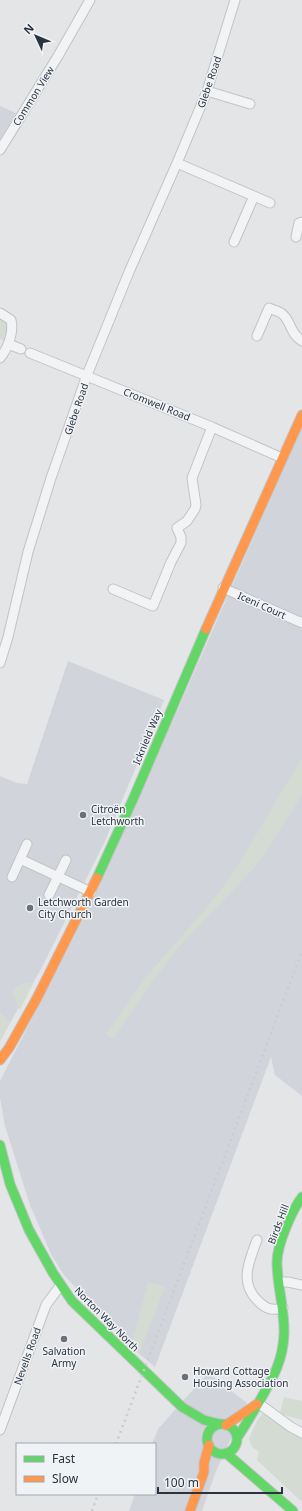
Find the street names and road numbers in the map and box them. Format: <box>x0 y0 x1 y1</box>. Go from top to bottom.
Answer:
street label: Glebe Road <box>194 54 224 110</box>
street label: Common View <box>9 63 57 128</box>
street label: Glebe Road <box>61 381 91 437</box>
street label: Cromwell Road <box>121 384 193 424</box>
street label: Iceni Court <box>236 588 289 622</box>
street label: Icknield Way <box>129 706 165 767</box>
street label: Birds Hill <box>264 1202 292 1246</box>
street label: Norton Way North <box>72 1284 142 1354</box>
street label: Nevells Road <box>10 1325 44 1387</box>

